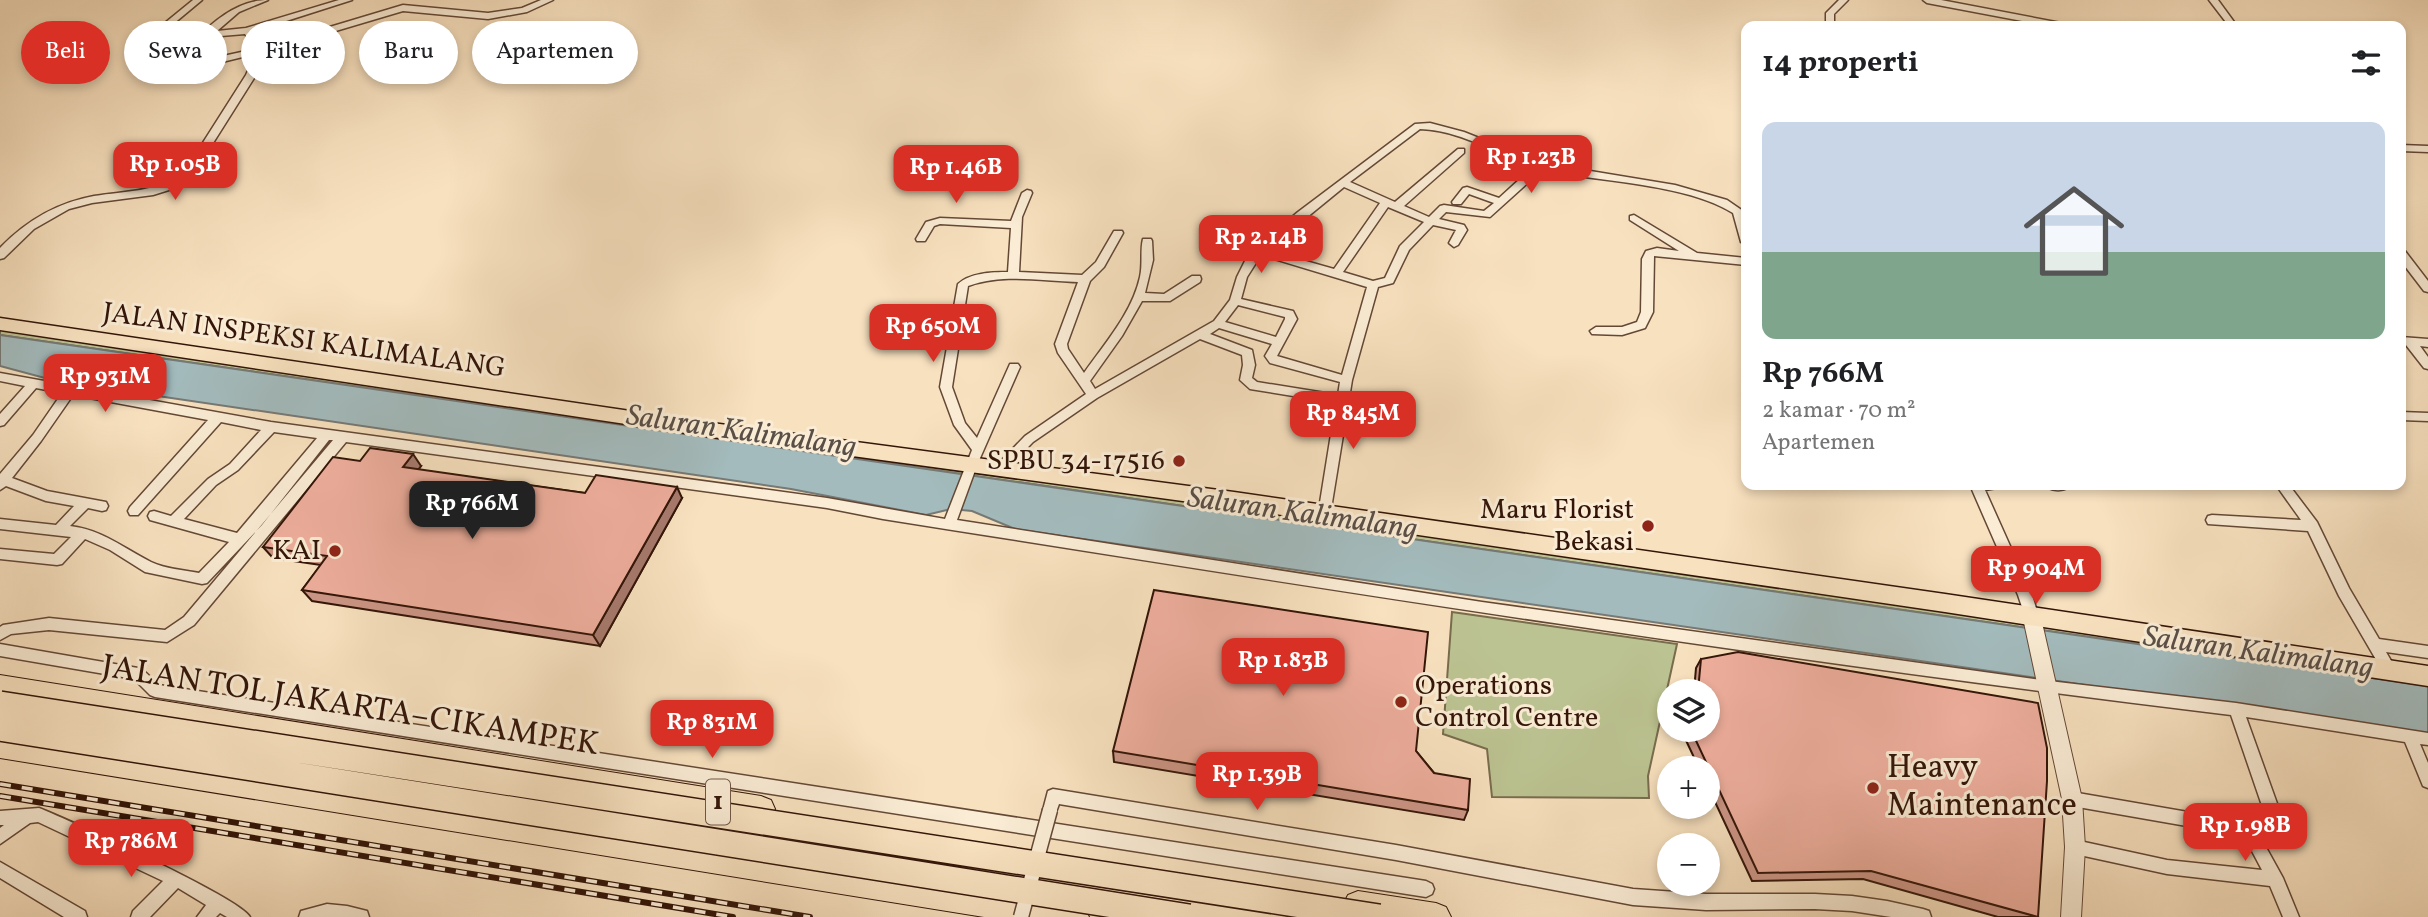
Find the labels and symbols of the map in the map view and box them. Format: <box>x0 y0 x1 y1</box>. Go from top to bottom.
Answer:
pin: Rp 1.23B <box>1459 136 1603 195</box>
pin: Rp 1.05B <box>103 142 247 202</box>
pin: Rp 1.46B <box>884 146 1028 205</box>
pin: Rp 2.14B <box>1189 216 1333 275</box>
street label: JALAN INSPEKSI KALIMALANG <box>100 293 508 389</box>
pin: Rp 650M <box>868 304 998 364</box>
pin: Rp 931M <box>40 354 170 414</box>
pin: Rp 845M <box>1288 392 1418 451</box>
water label: Saluran Kalimalang <box>623 395 859 469</box>
place label: SPBU 34-17516 <box>987 442 1165 481</box>
marker: SPBU 34-17516 <box>1171 453 1187 469</box>
water label: Saluran Kalimalang <box>1184 477 1420 551</box>
pin: Rp 766M <box>407 482 537 541</box>
place label: Maru Florist Bekasi <box>1480 491 1634 562</box>
marker: Maru Florist Bekasi <box>1640 518 1656 534</box>
place label: KAI <box>272 532 321 571</box>
marker: KAI <box>327 543 343 559</box>
pin: Rp 904M <box>1971 546 2101 606</box>
water label: Saluran Kalimalang <box>2140 616 2376 690</box>
pin: Rp 1.83B <box>1211 638 1355 698</box>
street label: JALAN TOL JAKARTA–CIKAMPEK <box>98 645 602 769</box>
place label: Operations Control Centre <box>1415 667 1598 738</box>
marker: Operations Control Centre <box>1393 694 1409 710</box>
pin: Rp 831M <box>647 700 777 760</box>
place label: Heavy Maintenance <box>1887 746 2077 830</box>
pin: Rp 1.39B <box>1185 752 1329 812</box>
road number: 1 <box>706 780 730 824</box>
marker: Heavy Maintenance <box>1865 780 1881 796</box>
pin: Rp 1.98B <box>2173 804 2317 863</box>
pin: Rp 786M <box>66 820 196 879</box>

